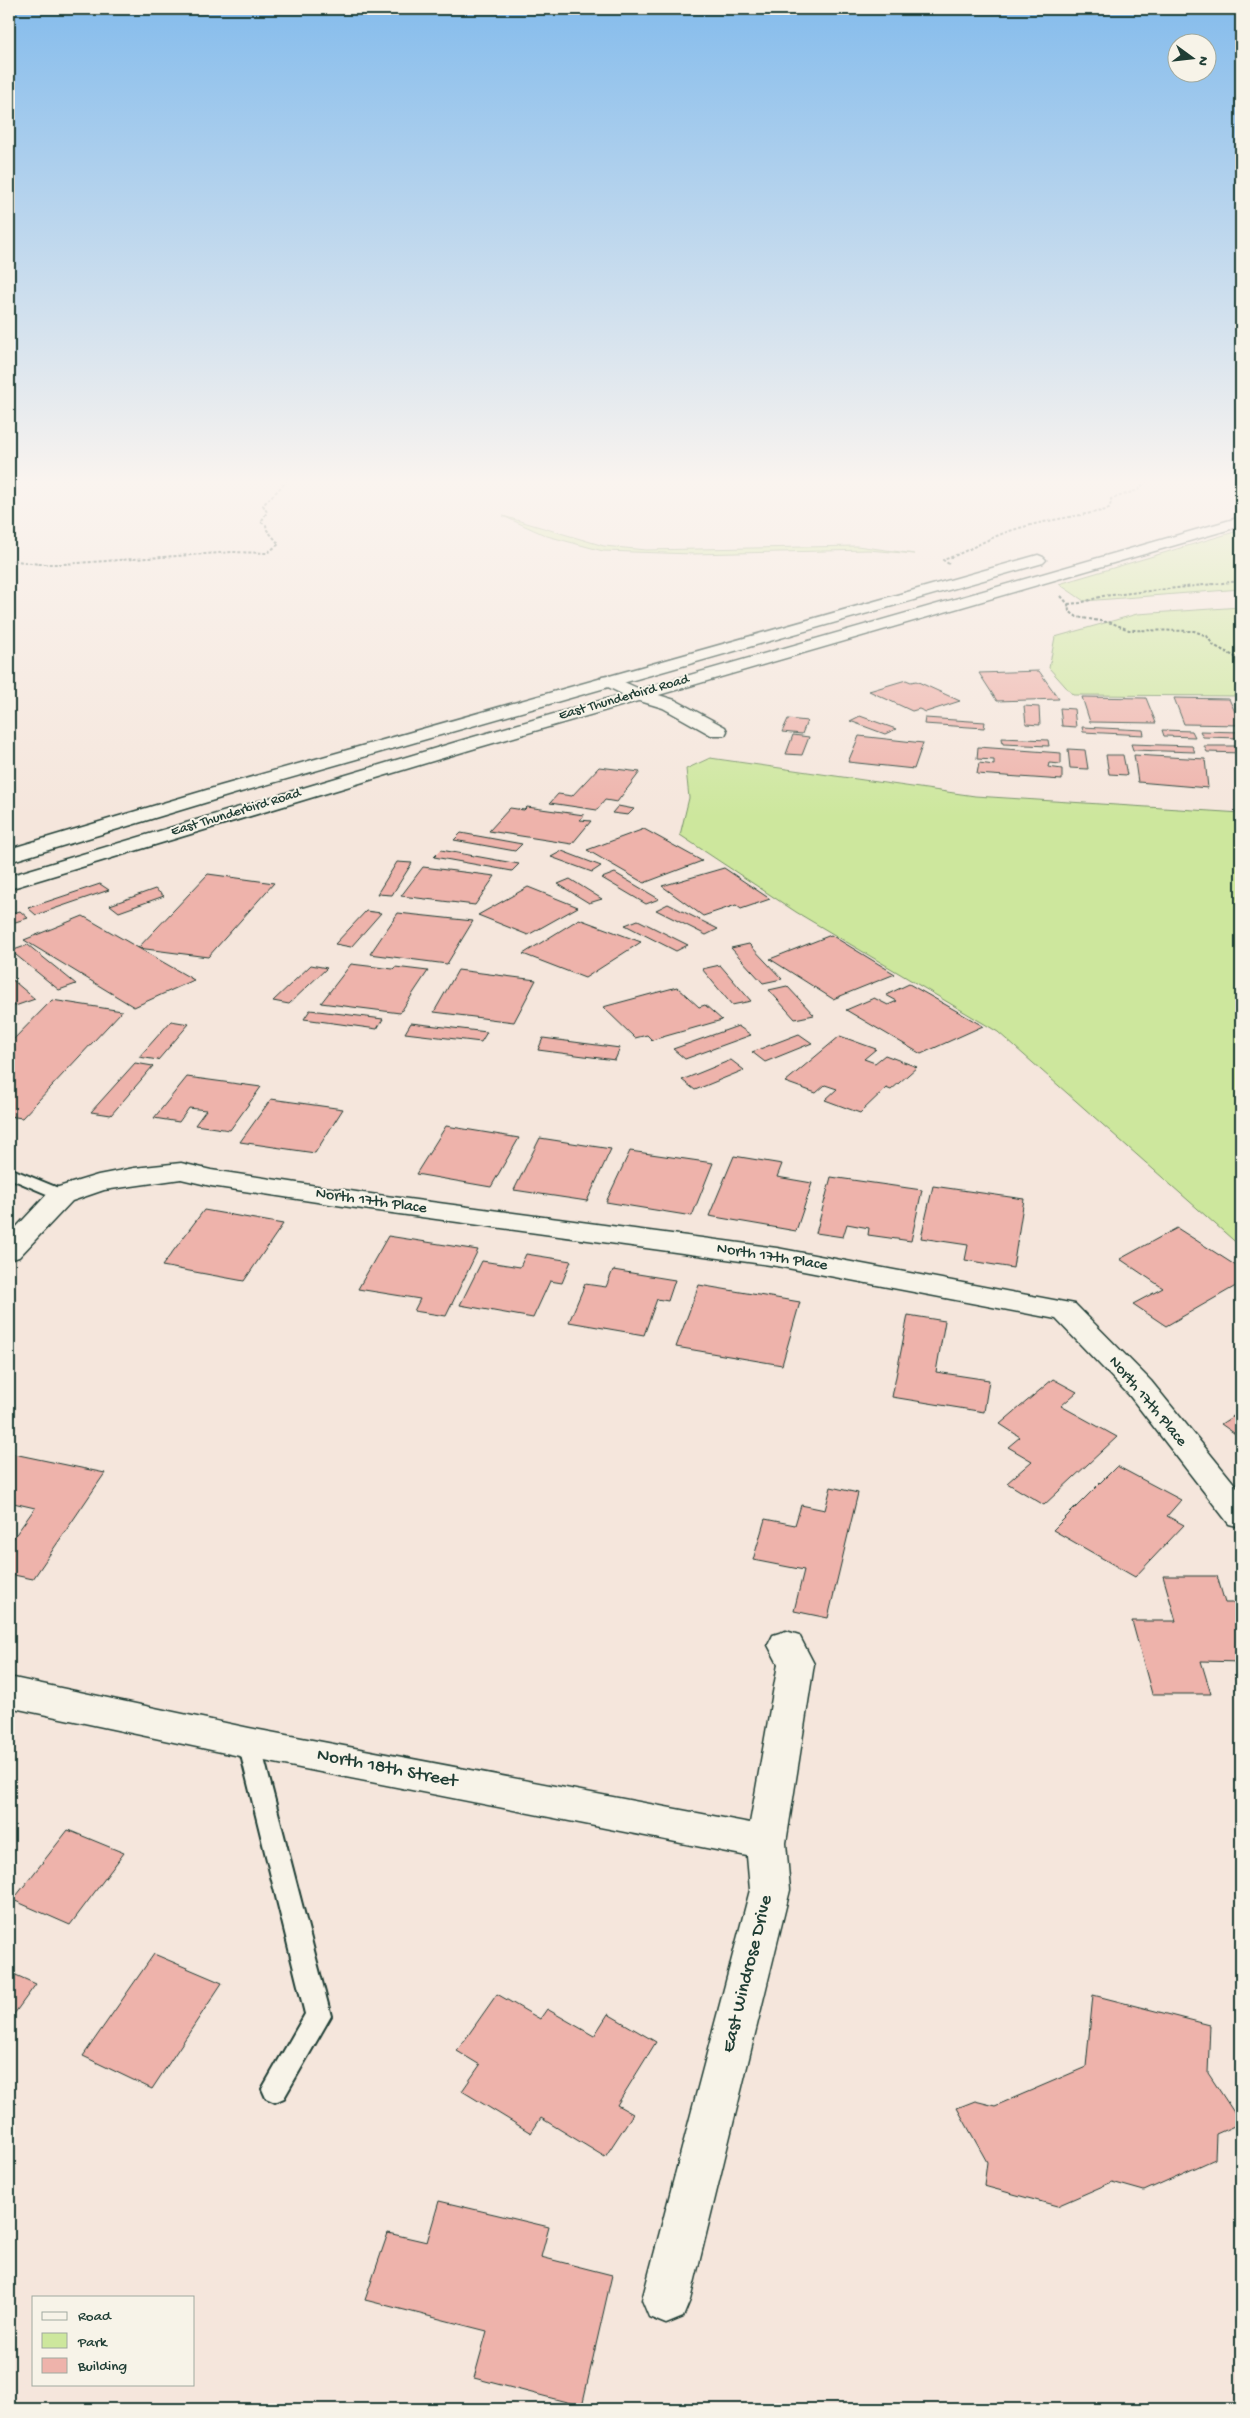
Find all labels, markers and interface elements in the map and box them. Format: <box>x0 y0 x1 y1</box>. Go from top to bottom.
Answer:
north arrow <box>1168 32 1218 82</box>
text: N <box>1193 54 1212 67</box>
street label: East Thunderbird Road <box>557 671 693 725</box>
street label: East Thunderbird Road <box>169 785 305 841</box>
street label: North 17th Place <box>314 1185 428 1219</box>
street label: North 17th Place <box>715 1240 830 1276</box>
street label: North 17th Place <box>1104 1353 1191 1452</box>
street label: North 18th Street <box>315 1744 461 1794</box>
street label: East Windrose Drive <box>717 1893 779 2055</box>
legend <box>32 2296 195 2386</box>
text: Road <box>78 2308 112 2326</box>
text: Park <box>77 2334 108 2352</box>
text: Building <box>77 2358 127 2376</box>

